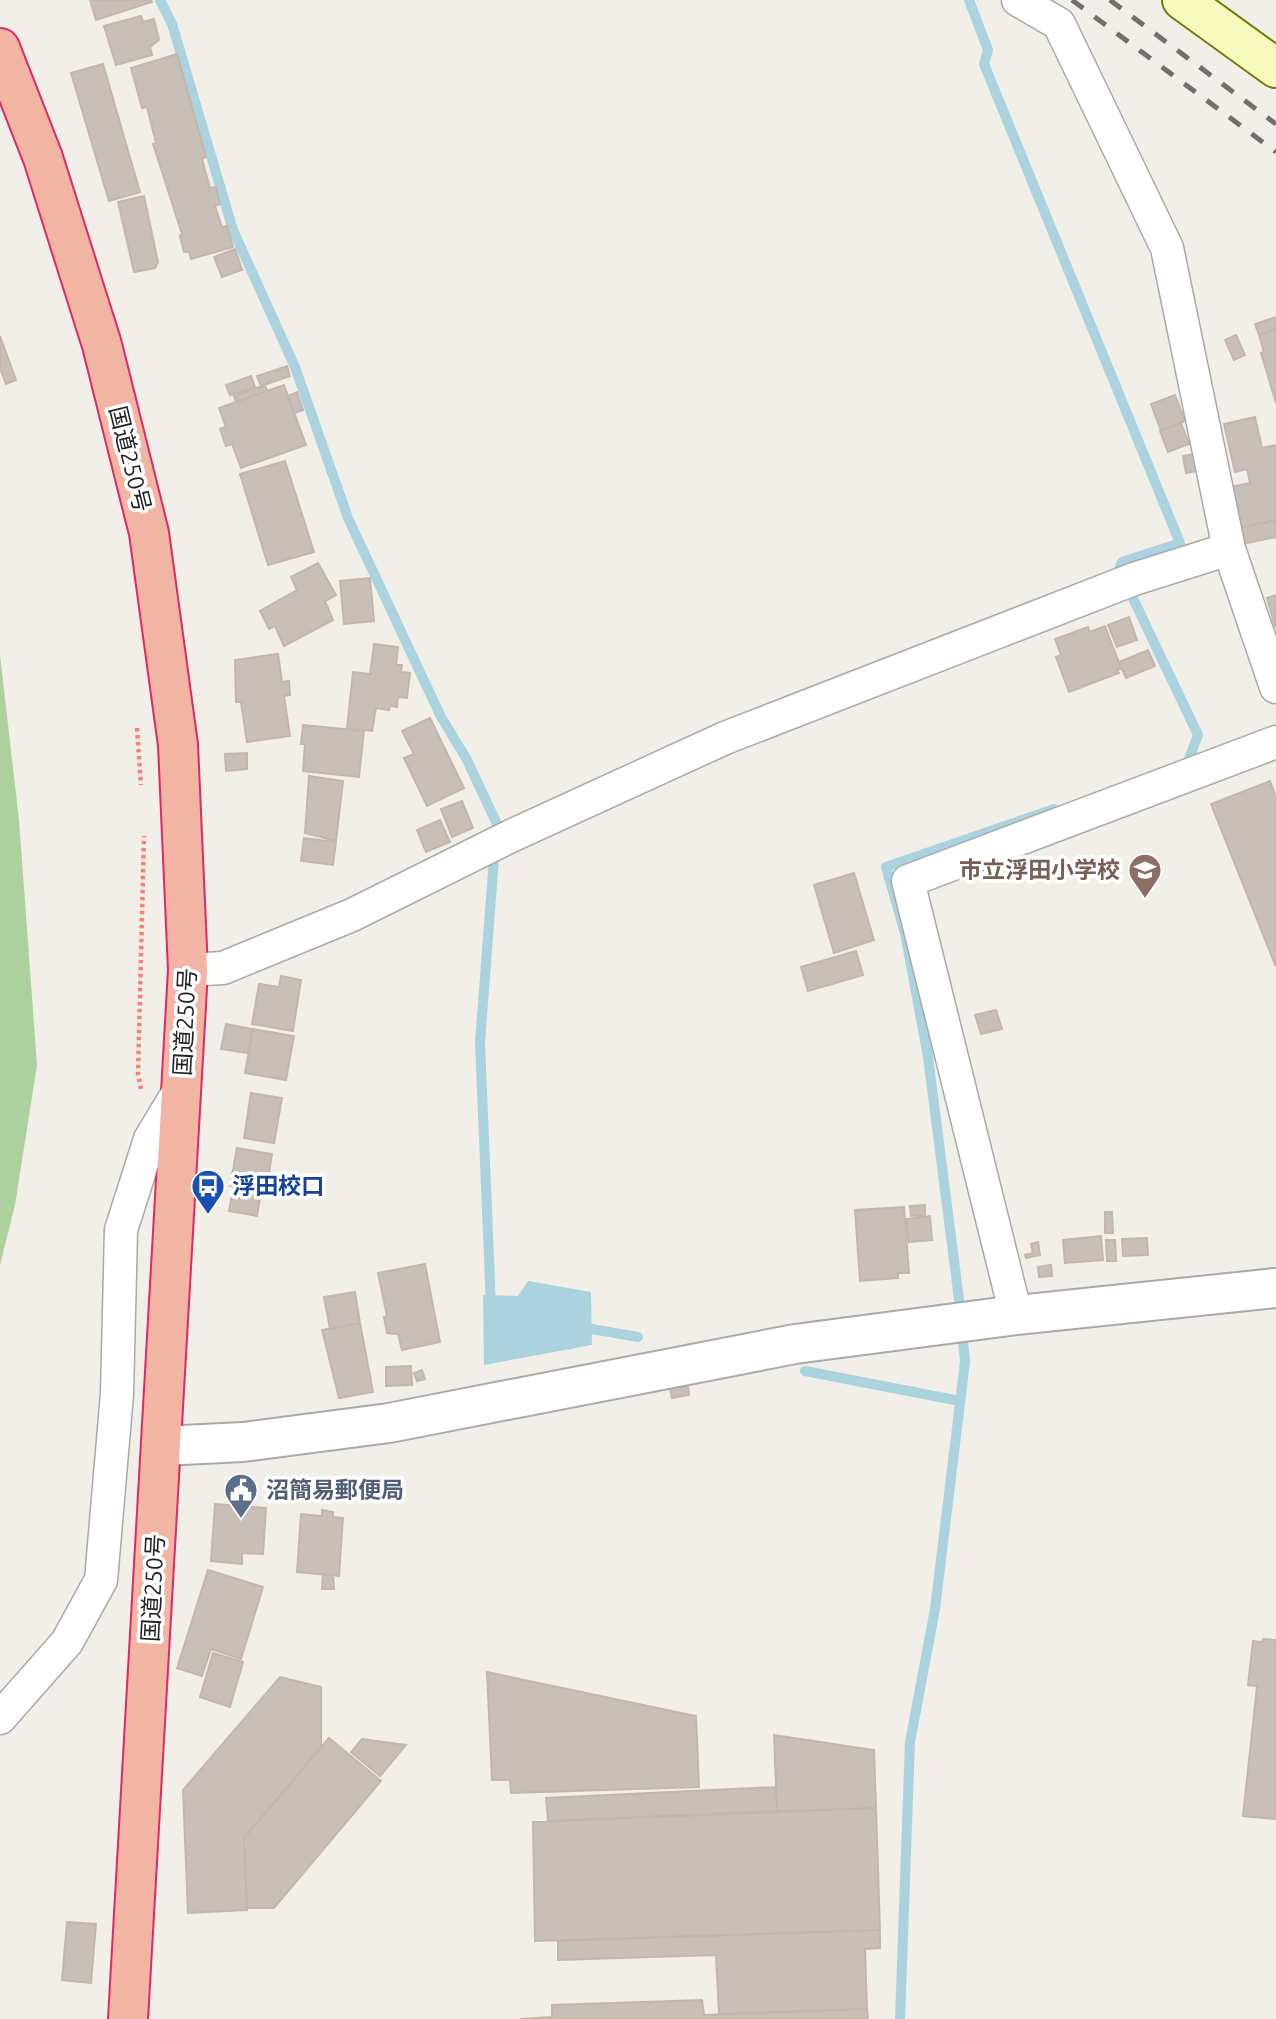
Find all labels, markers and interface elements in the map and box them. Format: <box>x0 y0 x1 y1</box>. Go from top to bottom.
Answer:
street label: 国道250号 <box>105 403 156 514</box>
school or university icon: 市立浮田小学校 <box>1126 851 1164 900</box>
place label: 市立浮田小学校 <box>959 857 1120 882</box>
street label: 国道250号 <box>169 967 200 1077</box>
bus stop icon: 浮田校口 <box>189 1167 227 1216</box>
place label: 浮田校口 <box>232 1173 324 1198</box>
public building icon: 沼簡易郵便局 <box>222 1471 260 1520</box>
place label: 沼簡易郵便局 <box>266 1477 404 1502</box>
street label: 国道250号 <box>137 1533 168 1643</box>

